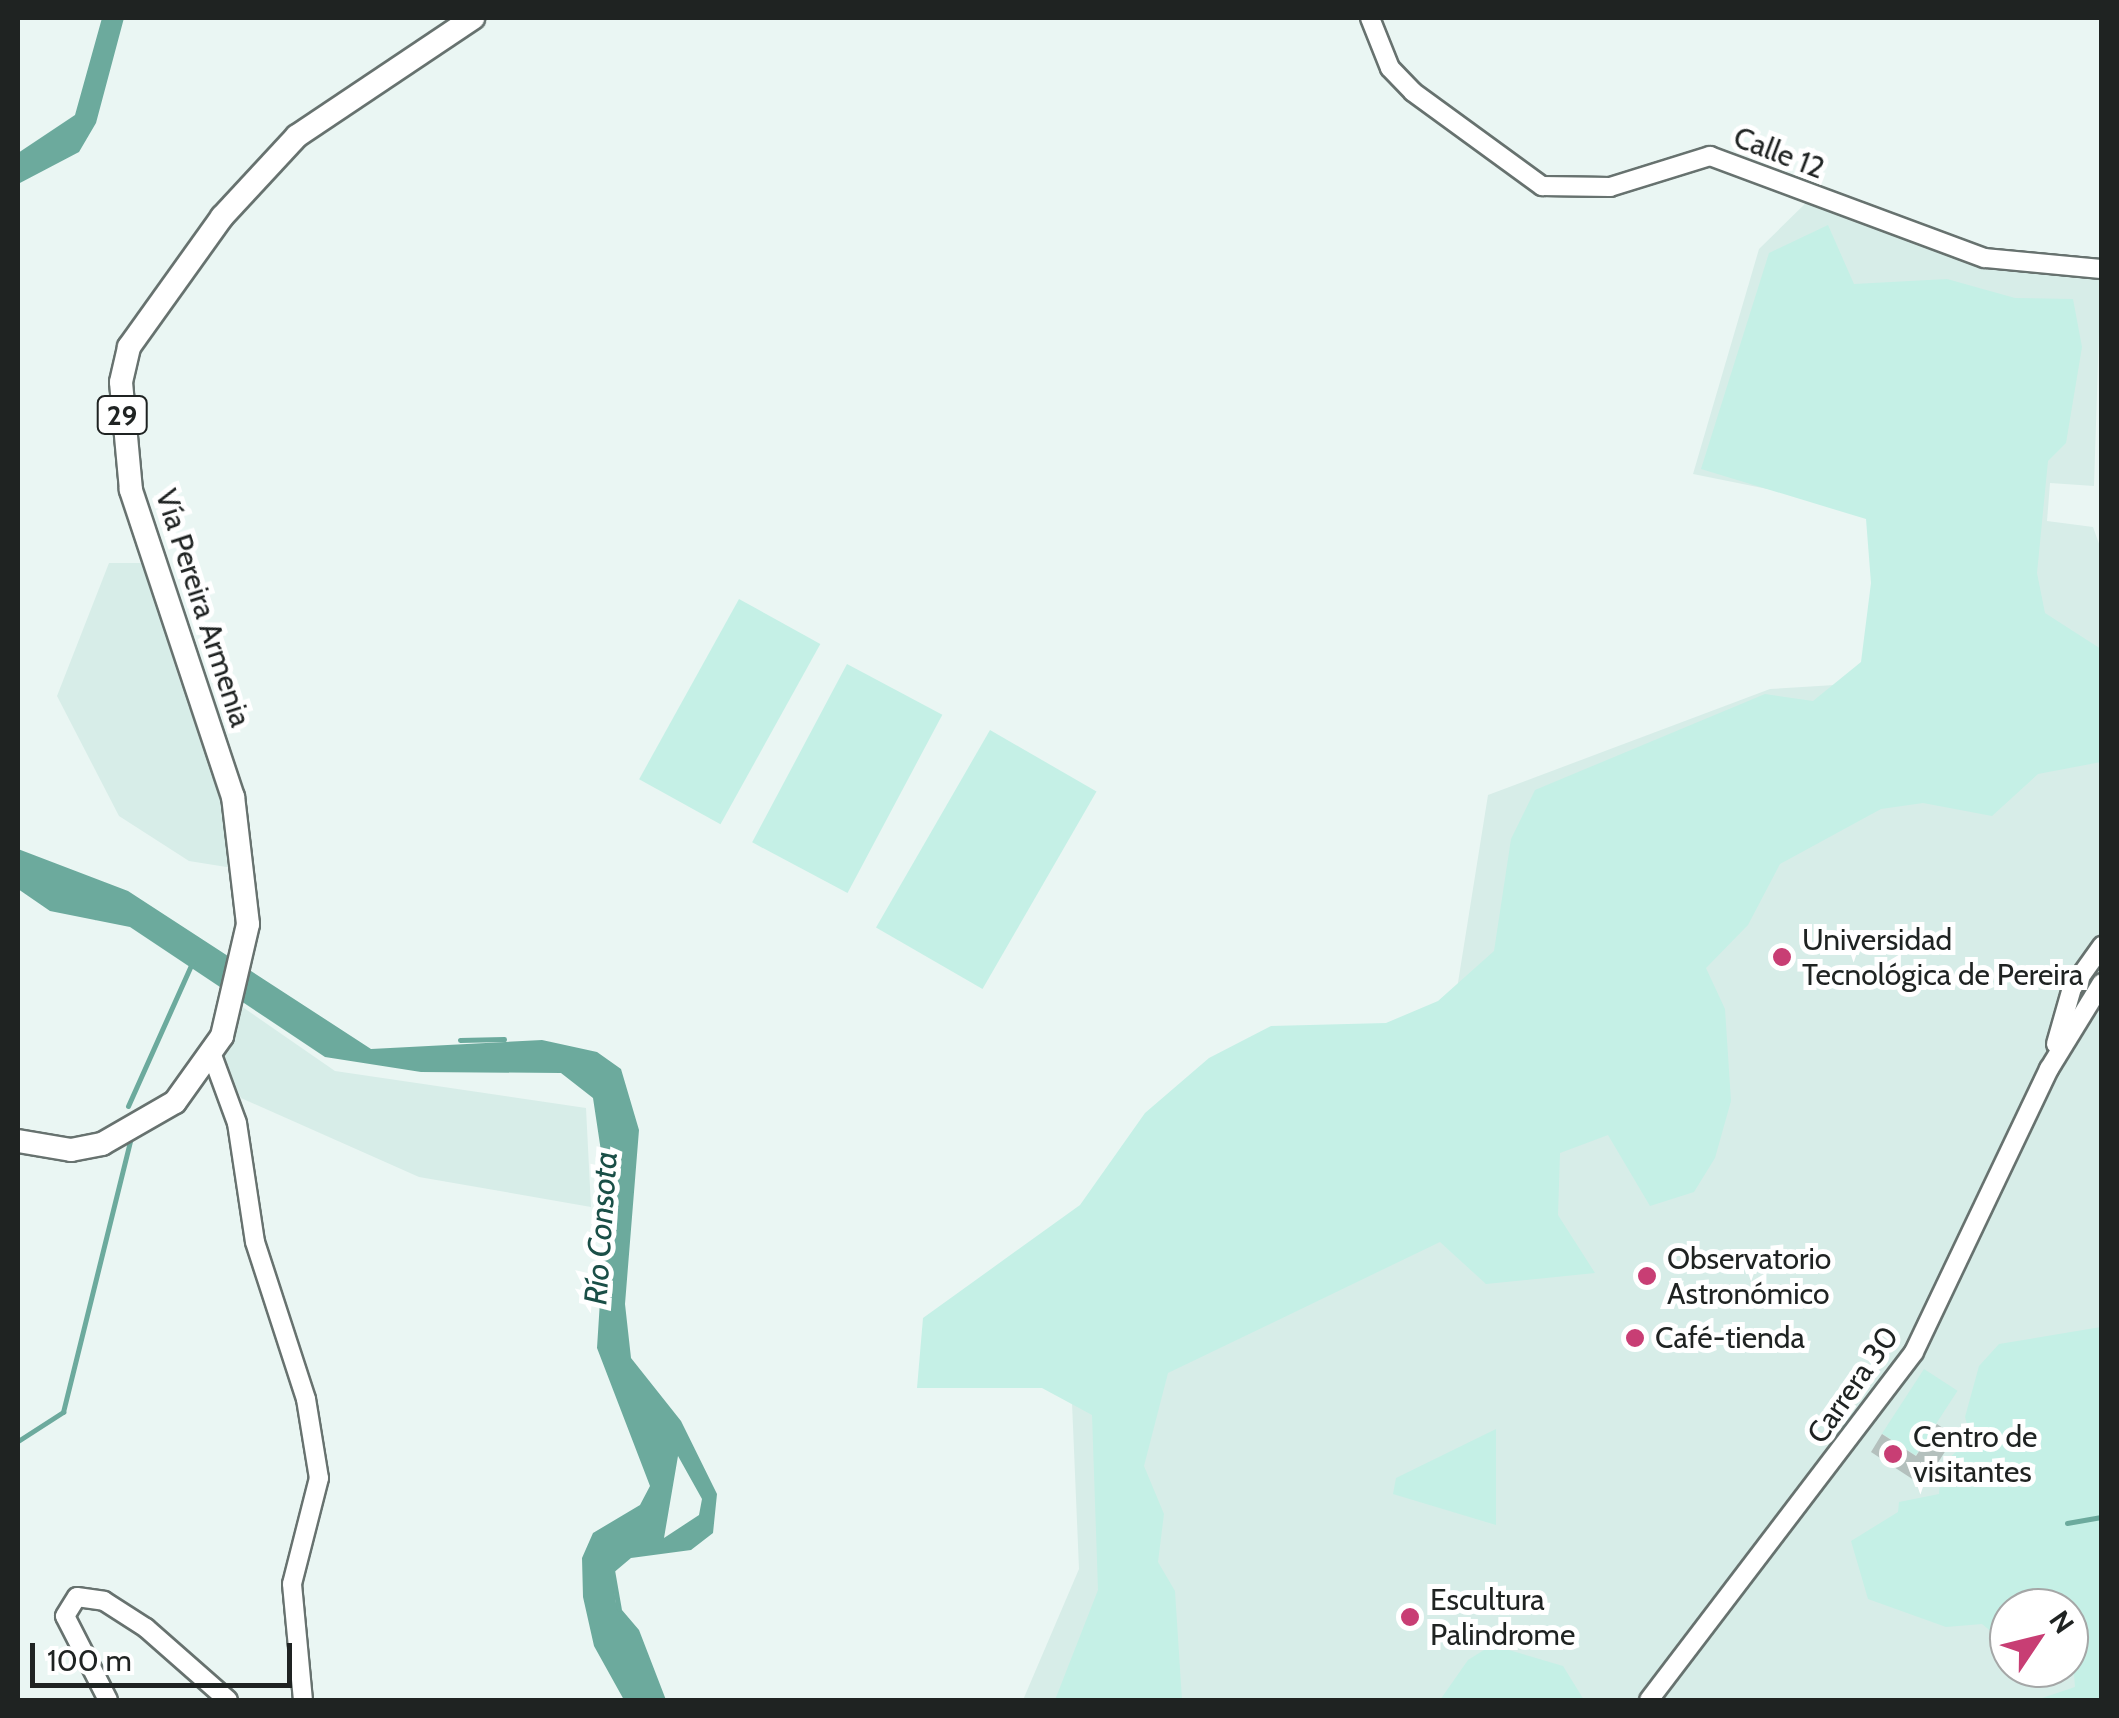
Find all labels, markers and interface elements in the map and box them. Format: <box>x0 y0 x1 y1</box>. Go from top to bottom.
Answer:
street label: Calle 12 <box>1728 119 1830 187</box>
road number: 29 <box>94 392 150 438</box>
street label: Vía Pereira Armenia <box>148 485 258 731</box>
place label: Universidad Tecnológica de Pereira <box>1802 922 2083 992</box>
marker: Universidad Tecnológica de Pereira <box>1771 946 1793 968</box>
water label: Río Consota <box>576 1150 626 1306</box>
place label: Observatorio Astronómico <box>1667 1241 1831 1312</box>
marker: Observatorio Astronómico <box>1636 1265 1658 1287</box>
place label: Café-tienda <box>1655 1320 1805 1356</box>
street label: Carrera 30 <box>1800 1320 1906 1450</box>
marker: Café-tienda <box>1624 1327 1646 1349</box>
place label: Centro de visitantes <box>1913 1419 2037 1490</box>
marker: Centro de visitantes <box>1882 1443 1904 1465</box>
place label: Escultura Palindrome <box>1430 1582 1575 1652</box>
north arrow <box>1989 1588 2089 1688</box>
text: N <box>2042 1604 2082 1640</box>
marker: Escultura Palindrome <box>1399 1606 1421 1628</box>
scale bar <box>35 1623 298 1685</box>
text: 100 m <box>47 1642 132 1679</box>

